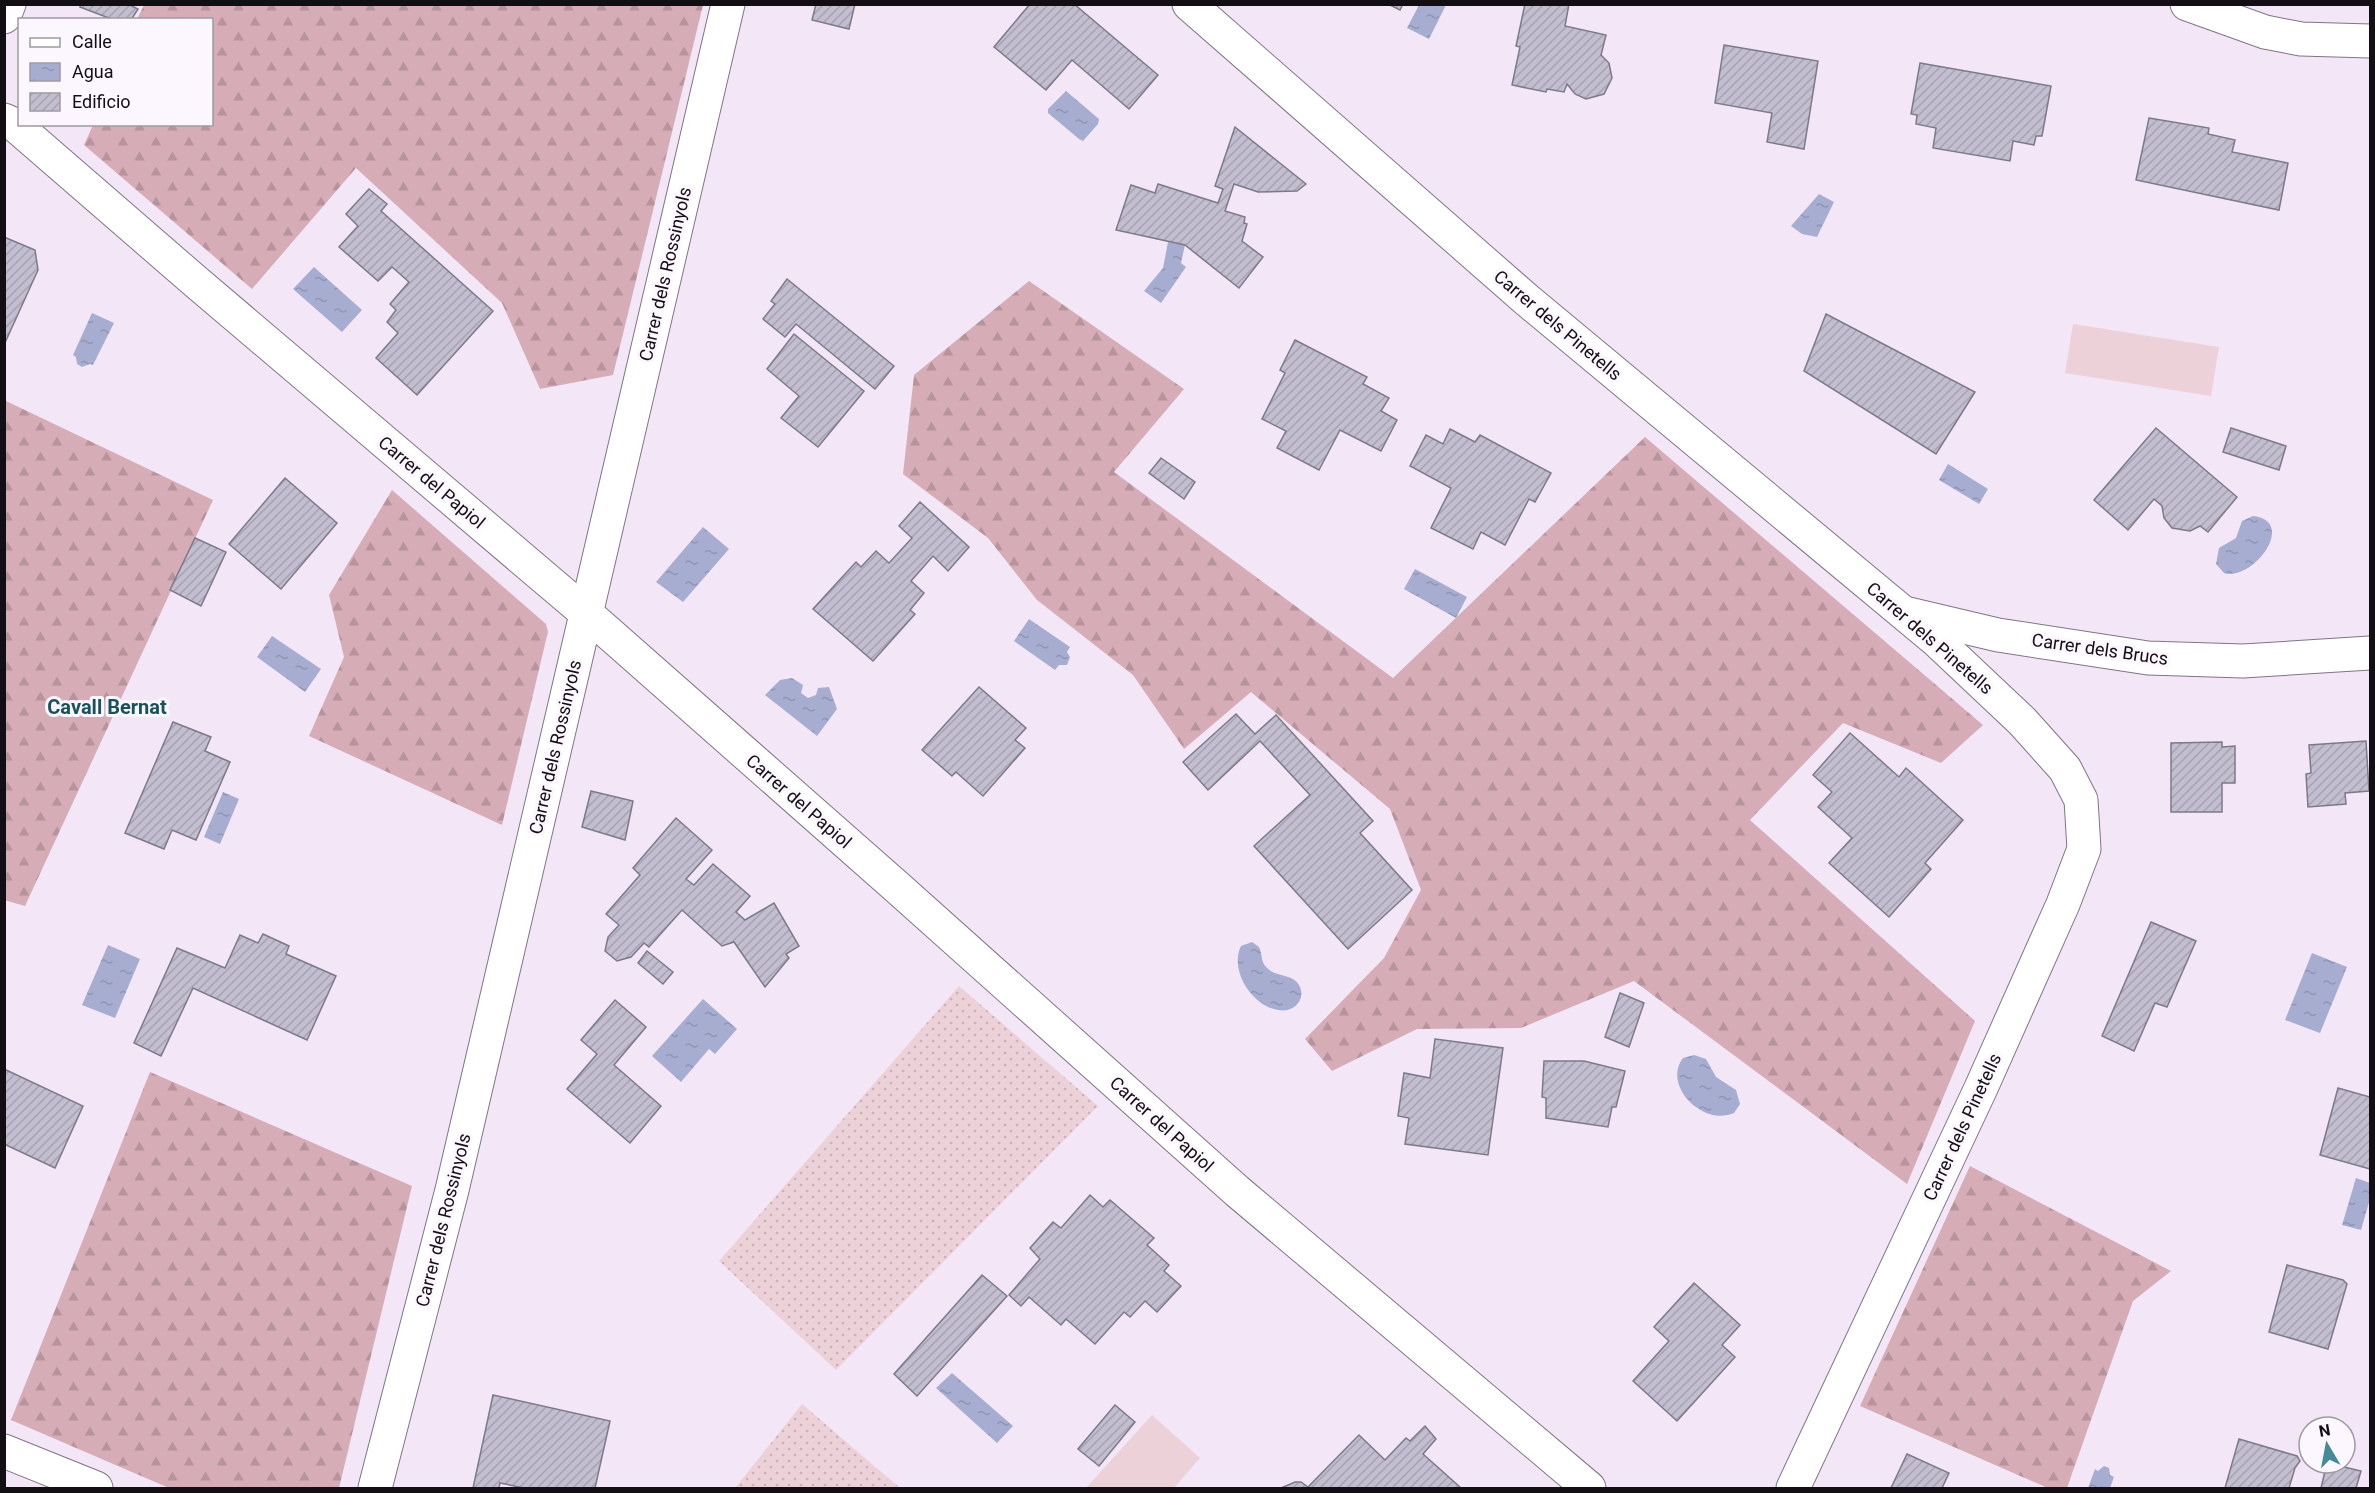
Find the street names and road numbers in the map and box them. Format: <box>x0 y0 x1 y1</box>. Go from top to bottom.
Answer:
street label: Carrer dels Rossinyols <box>635 185 695 363</box>
street label: Carrer dels Pinetells <box>1490 265 1626 385</box>
street label: Carrer del Papiol <box>375 431 489 533</box>
street label: Carrer dels Pinetells <box>1863 578 1997 698</box>
street label: Carrer dels Brucs <box>2030 629 2170 669</box>
street label: Carrer dels Rossinyols <box>525 658 585 836</box>
street label: Carrer del Papiol <box>742 750 856 852</box>
street label: Carrer dels Pinetells <box>1919 1050 2005 1204</box>
street label: Carrer del Papiol <box>1106 1072 1218 1176</box>
street label: Carrer dels Rossinyols <box>411 1131 475 1309</box>

